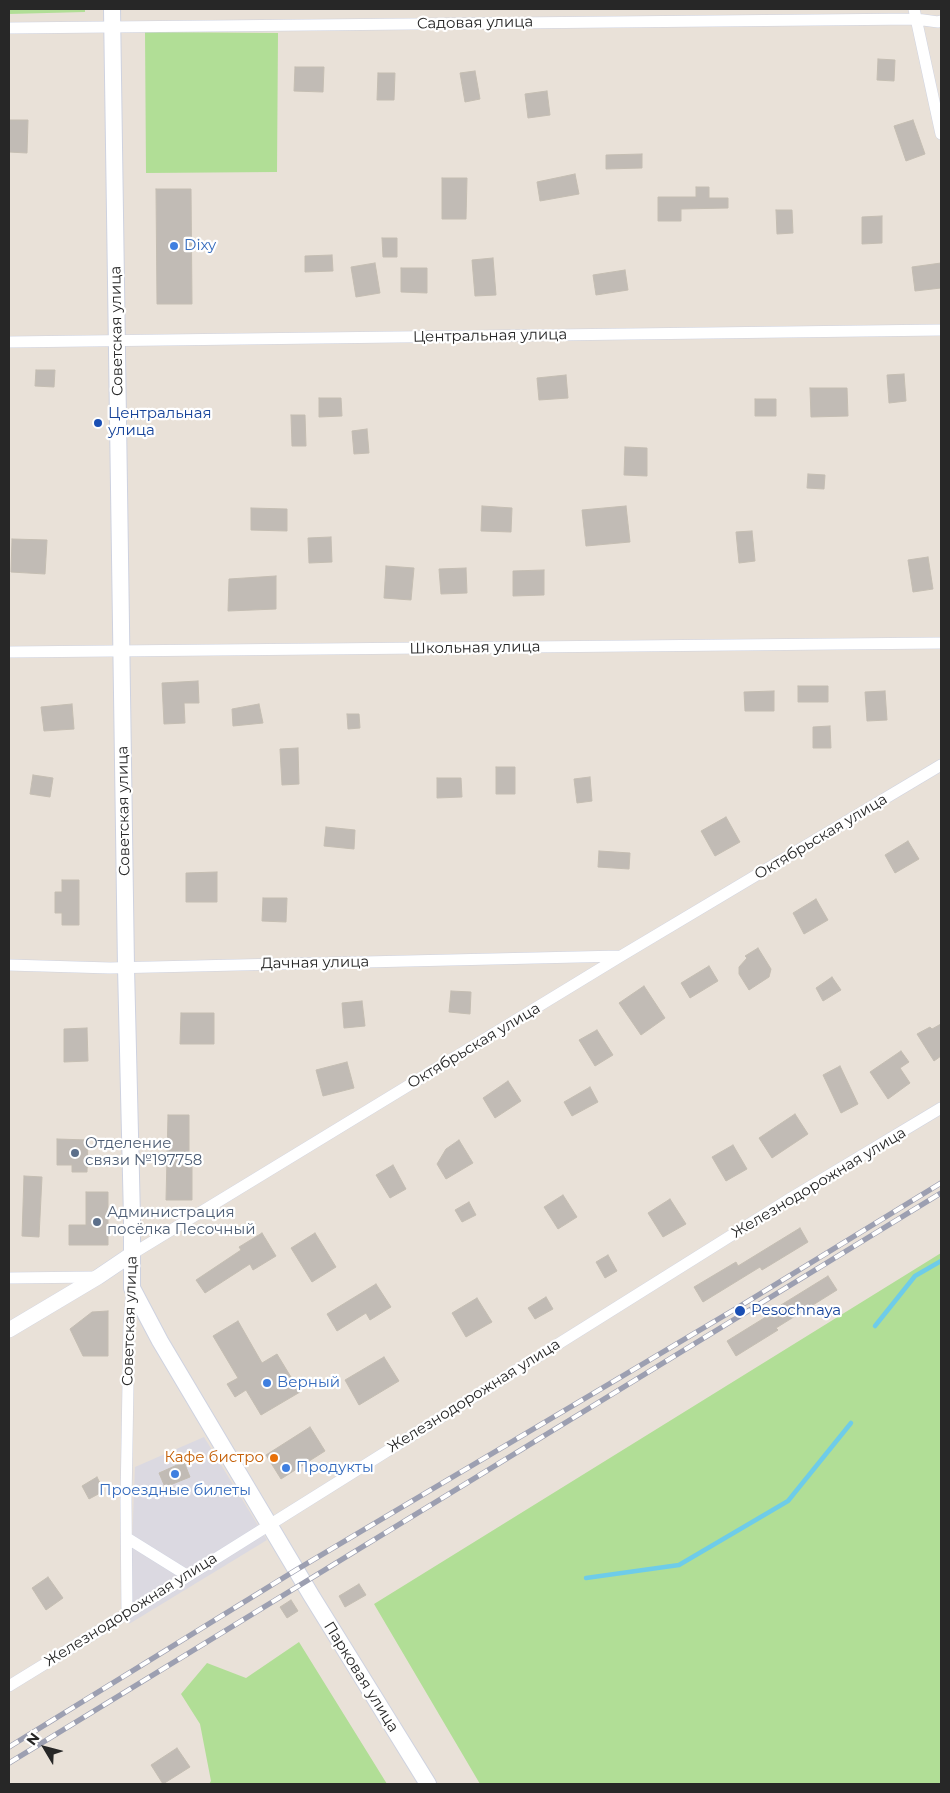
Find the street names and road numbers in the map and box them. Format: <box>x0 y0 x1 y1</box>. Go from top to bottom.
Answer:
street label: Садовая улица <box>417 13 533 33</box>
street label: Советская улица <box>107 266 127 396</box>
street label: Центральная улица <box>413 326 567 346</box>
street label: Школьная улица <box>409 638 541 658</box>
street label: Советская улица <box>114 746 134 876</box>
street label: Октябрьская улица <box>751 790 891 884</box>
street label: Дачная улица <box>261 953 369 973</box>
street label: Октябрьская улица <box>404 999 544 1093</box>
street label: Железнодорожная улица <box>729 1124 909 1242</box>
street label: Советская улица <box>119 1256 141 1386</box>
street label: Железнодорожная улица <box>384 1335 564 1457</box>
street label: Железнодорожная улица <box>41 1549 221 1671</box>
street label: Парковая улица <box>320 1618 402 1736</box>

